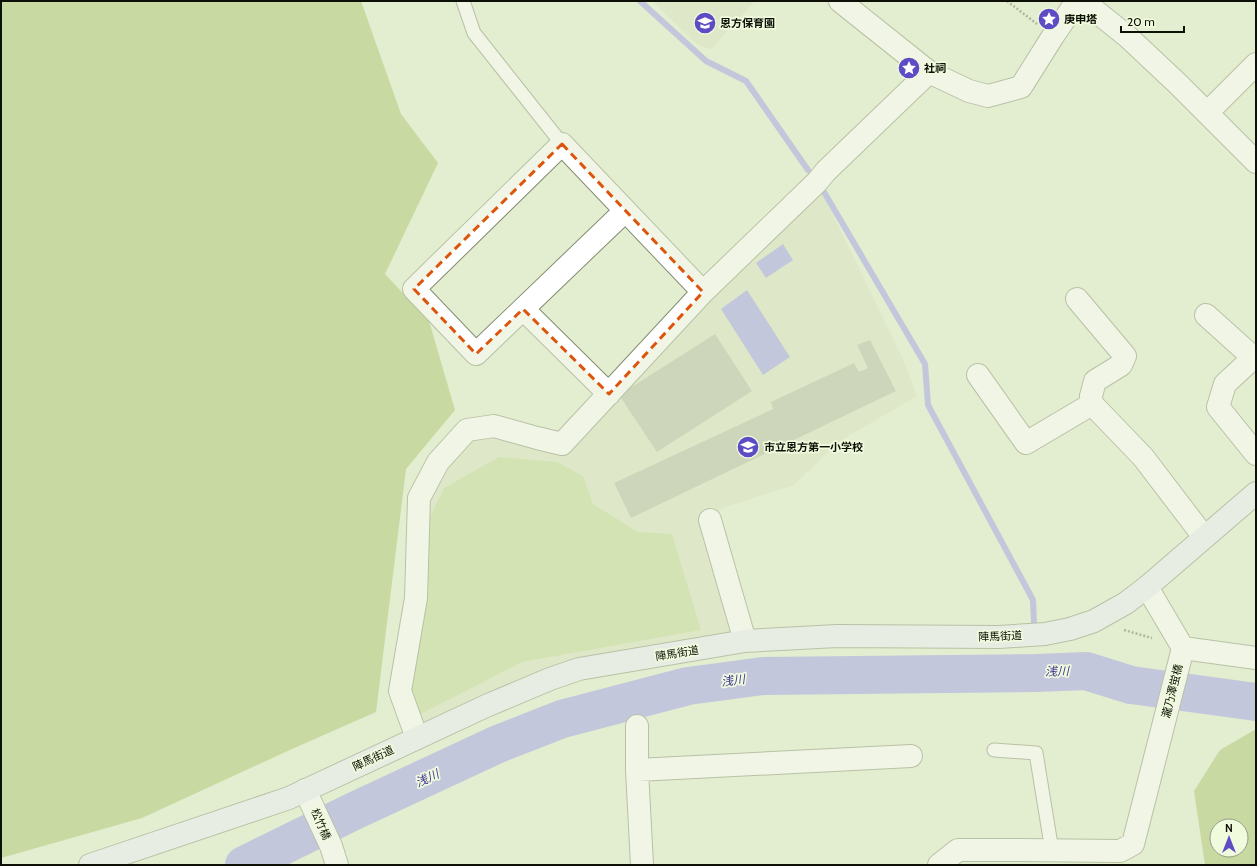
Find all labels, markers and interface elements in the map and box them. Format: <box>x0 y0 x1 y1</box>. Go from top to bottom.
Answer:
place icon: 庚申塔 <box>1036 6 1062 32</box>
scale bar <box>1121 8 1184 34</box>
school or university icon: 恩方保育園 <box>692 10 718 36</box>
place label: 庚申塔 <box>1064 12 1097 26</box>
text: 20 m <box>1127 14 1155 29</box>
place label: 恩方保育園 <box>720 16 775 30</box>
place icon: 社祠 <box>896 55 922 81</box>
place label: 社祠 <box>924 61 946 75</box>
school or university icon: 市立恩方第一小学校 <box>735 434 761 460</box>
place label: 市立恩方第一小学校 <box>764 440 863 454</box>
street label: 陣馬街道 <box>978 628 1022 644</box>
street label: 陣馬街道 <box>654 643 700 663</box>
water label: 浅川 <box>1045 663 1071 679</box>
street label: 瀧乃澤蛍橋 <box>1159 663 1185 719</box>
water label: 浅川 <box>720 671 748 689</box>
street label: 陣馬街道 <box>350 742 396 774</box>
water label: 浅川 <box>413 765 443 790</box>
street label: 松竹橋 <box>308 806 334 842</box>
north arrow <box>1209 818 1249 858</box>
text: N <box>1225 821 1233 835</box>

